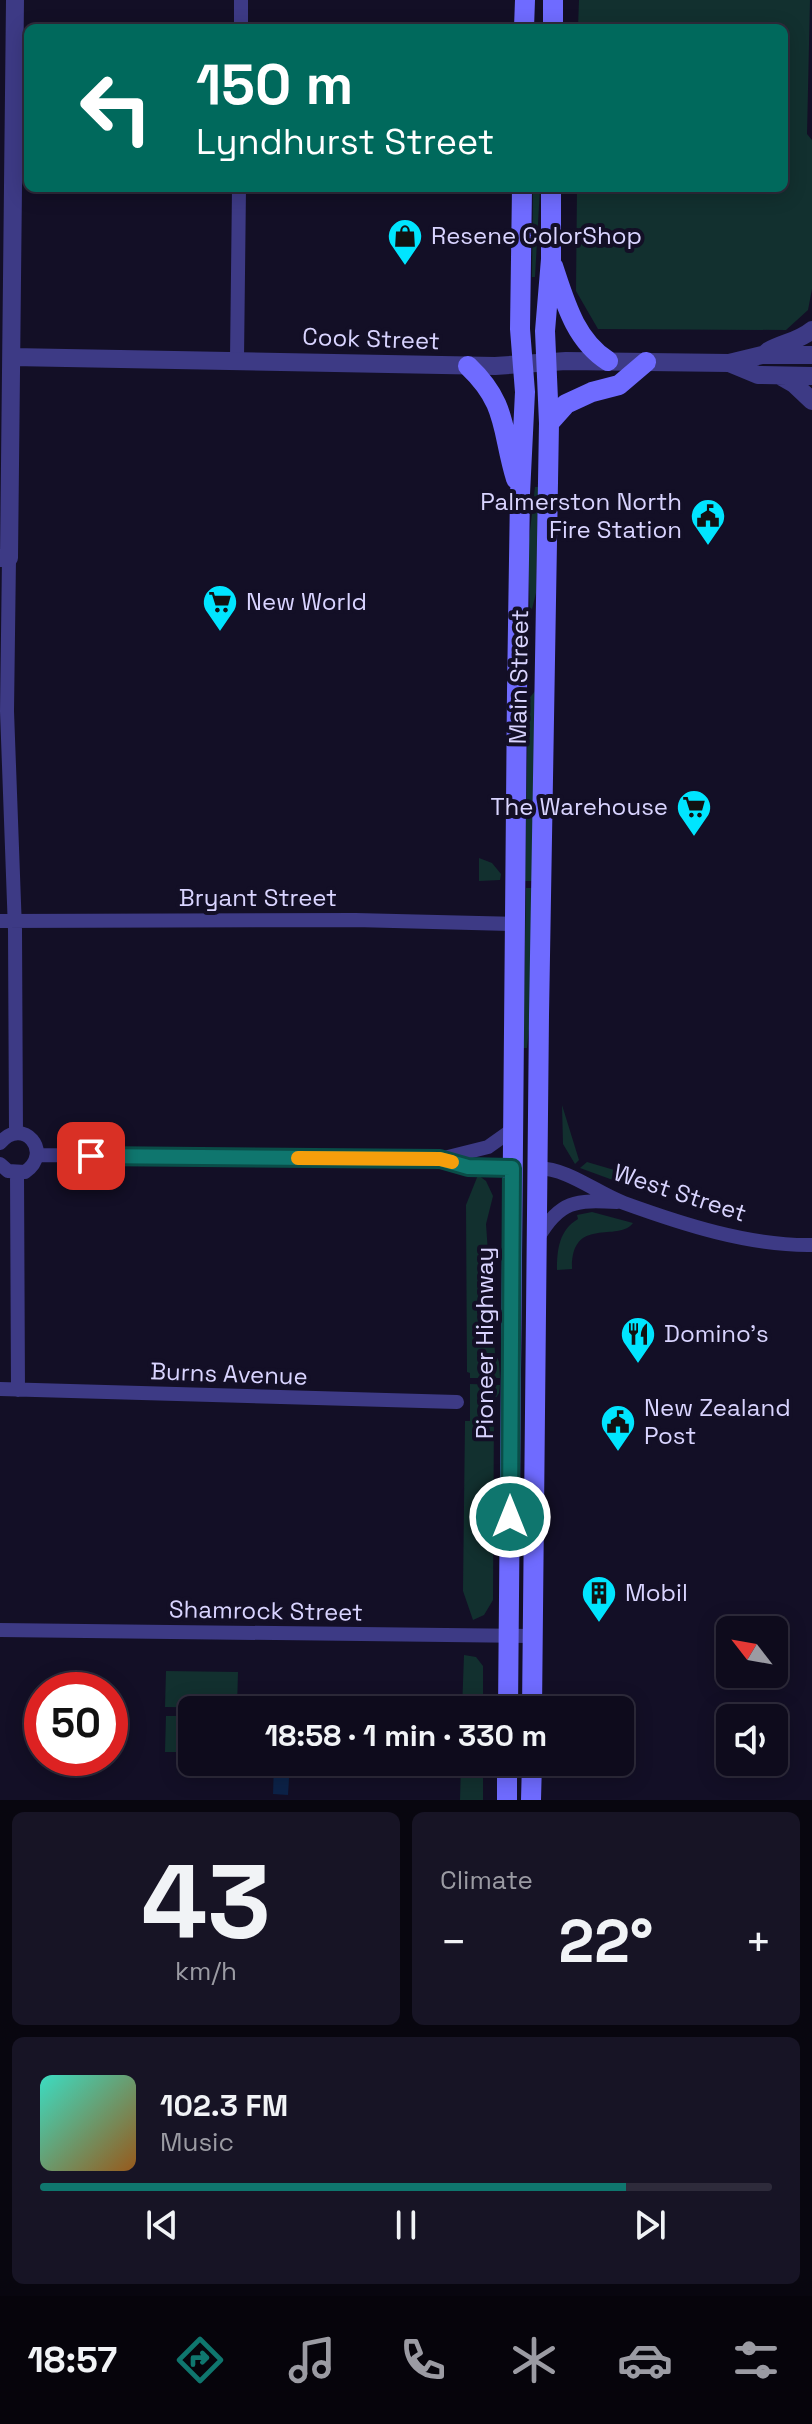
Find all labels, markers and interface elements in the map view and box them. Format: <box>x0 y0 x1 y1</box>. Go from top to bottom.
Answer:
text: 150 m <box>196 49 353 120</box>
icon: left <box>64 56 168 160</box>
text: Lyndhurst Street <box>196 119 494 165</box>
shop icon: Resene ColorShop <box>386 217 424 267</box>
place label: Resene ColorShop <box>431 220 642 251</box>
street label: Cook Street <box>302 321 440 356</box>
place label: Palmerston North Fire Station <box>480 486 682 545</box>
public building icon: Palmerston North Fire Station <box>689 497 727 547</box>
supermarket icon: New World <box>201 583 239 633</box>
place label: New World <box>246 586 367 617</box>
street label: Main Street <box>502 609 535 745</box>
supermarket icon: The Warehouse <box>675 788 713 838</box>
place label: The Warehouse <box>491 791 668 822</box>
street label: Bryant Street <box>179 882 337 913</box>
pin <box>57 1122 125 1190</box>
icon: arrive <box>69 1134 113 1178</box>
street label: West Street <box>610 1156 750 1229</box>
street label: Pioneer Highway <box>469 1247 500 1439</box>
restaurant icon: Domino's <box>619 1315 657 1365</box>
place label: Domino's <box>664 1318 769 1349</box>
street label: Burns Avenue <box>150 1355 308 1392</box>
place label: New Zealand Post <box>644 1392 791 1451</box>
public building icon: New Zealand Post <box>599 1403 637 1453</box>
position arrow <box>468 1475 552 1559</box>
building icon: Mobil <box>580 1574 618 1624</box>
place label: Mobil <box>625 1577 688 1608</box>
street label: Shamrock Street <box>169 1593 363 1628</box>
north arrow <box>716 1616 788 1688</box>
map controls <box>716 1616 788 1776</box>
speed limit sign: 50 <box>24 1672 128 1776</box>
button: sound <box>716 1704 788 1776</box>
text: 18:58 · 1 min · 330 m <box>265 1716 547 1755</box>
text: 43 <box>141 1836 271 1968</box>
text: Climate <box>440 1863 533 1897</box>
text: 22° <box>559 1903 653 1980</box>
text: − <box>440 1914 467 1970</box>
text: + <box>745 1914 772 1970</box>
text: km/h <box>175 1954 237 1988</box>
text: 102.3 FM <box>160 2086 288 2125</box>
text: Music <box>160 2125 234 2159</box>
icon: previous <box>140 2203 184 2247</box>
icon: pause <box>384 2203 428 2247</box>
icon: next <box>628 2203 672 2247</box>
icon: directions <box>172 2332 228 2388</box>
icon: music <box>284 2332 340 2388</box>
icon: phone <box>395 2332 451 2388</box>
icon: climate <box>506 2332 562 2388</box>
icon: car <box>617 2332 673 2388</box>
icon: filters <box>728 2332 784 2388</box>
text: 18:57 <box>28 2337 117 2383</box>

